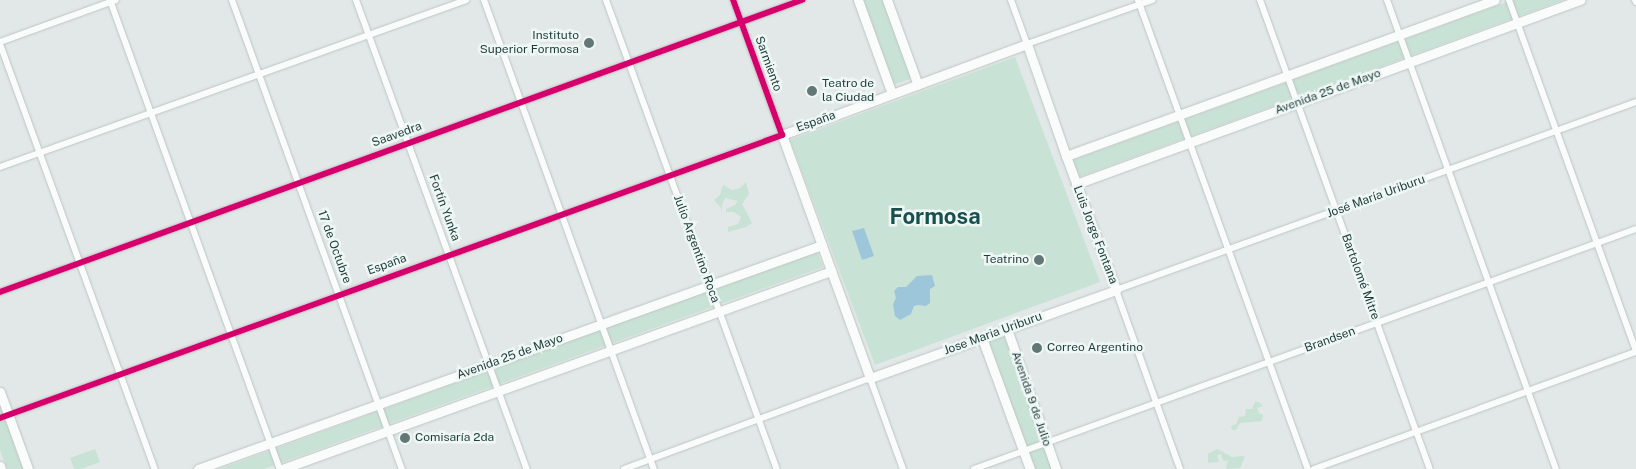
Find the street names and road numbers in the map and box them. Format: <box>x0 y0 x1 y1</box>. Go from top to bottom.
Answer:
street label: Sarmiento <box>751 35 785 93</box>
street label: Avenida 25 de Mayo <box>1273 66 1383 118</box>
street label: España <box>794 108 838 136</box>
street label: Saavedra <box>370 119 424 151</box>
street label: Fortín Yunka <box>425 173 463 243</box>
street label: José María Uriburu <box>1325 173 1427 221</box>
street label: Luis Jorge Fontana <box>1070 184 1120 286</box>
street label: Julio Argentino Roca <box>670 193 722 305</box>
street label: 17 de Octubre <box>314 208 354 286</box>
street label: Bartolomé Mitre <box>1338 232 1382 322</box>
street label: España <box>365 251 409 279</box>
street label: Jose Maria Uriburu <box>942 310 1044 358</box>
street label: Brandsen <box>1303 324 1357 356</box>
street label: Avenida 25 de Mayo <box>455 331 565 383</box>
street label: Avenida 9 de Julio <box>1008 350 1054 448</box>

